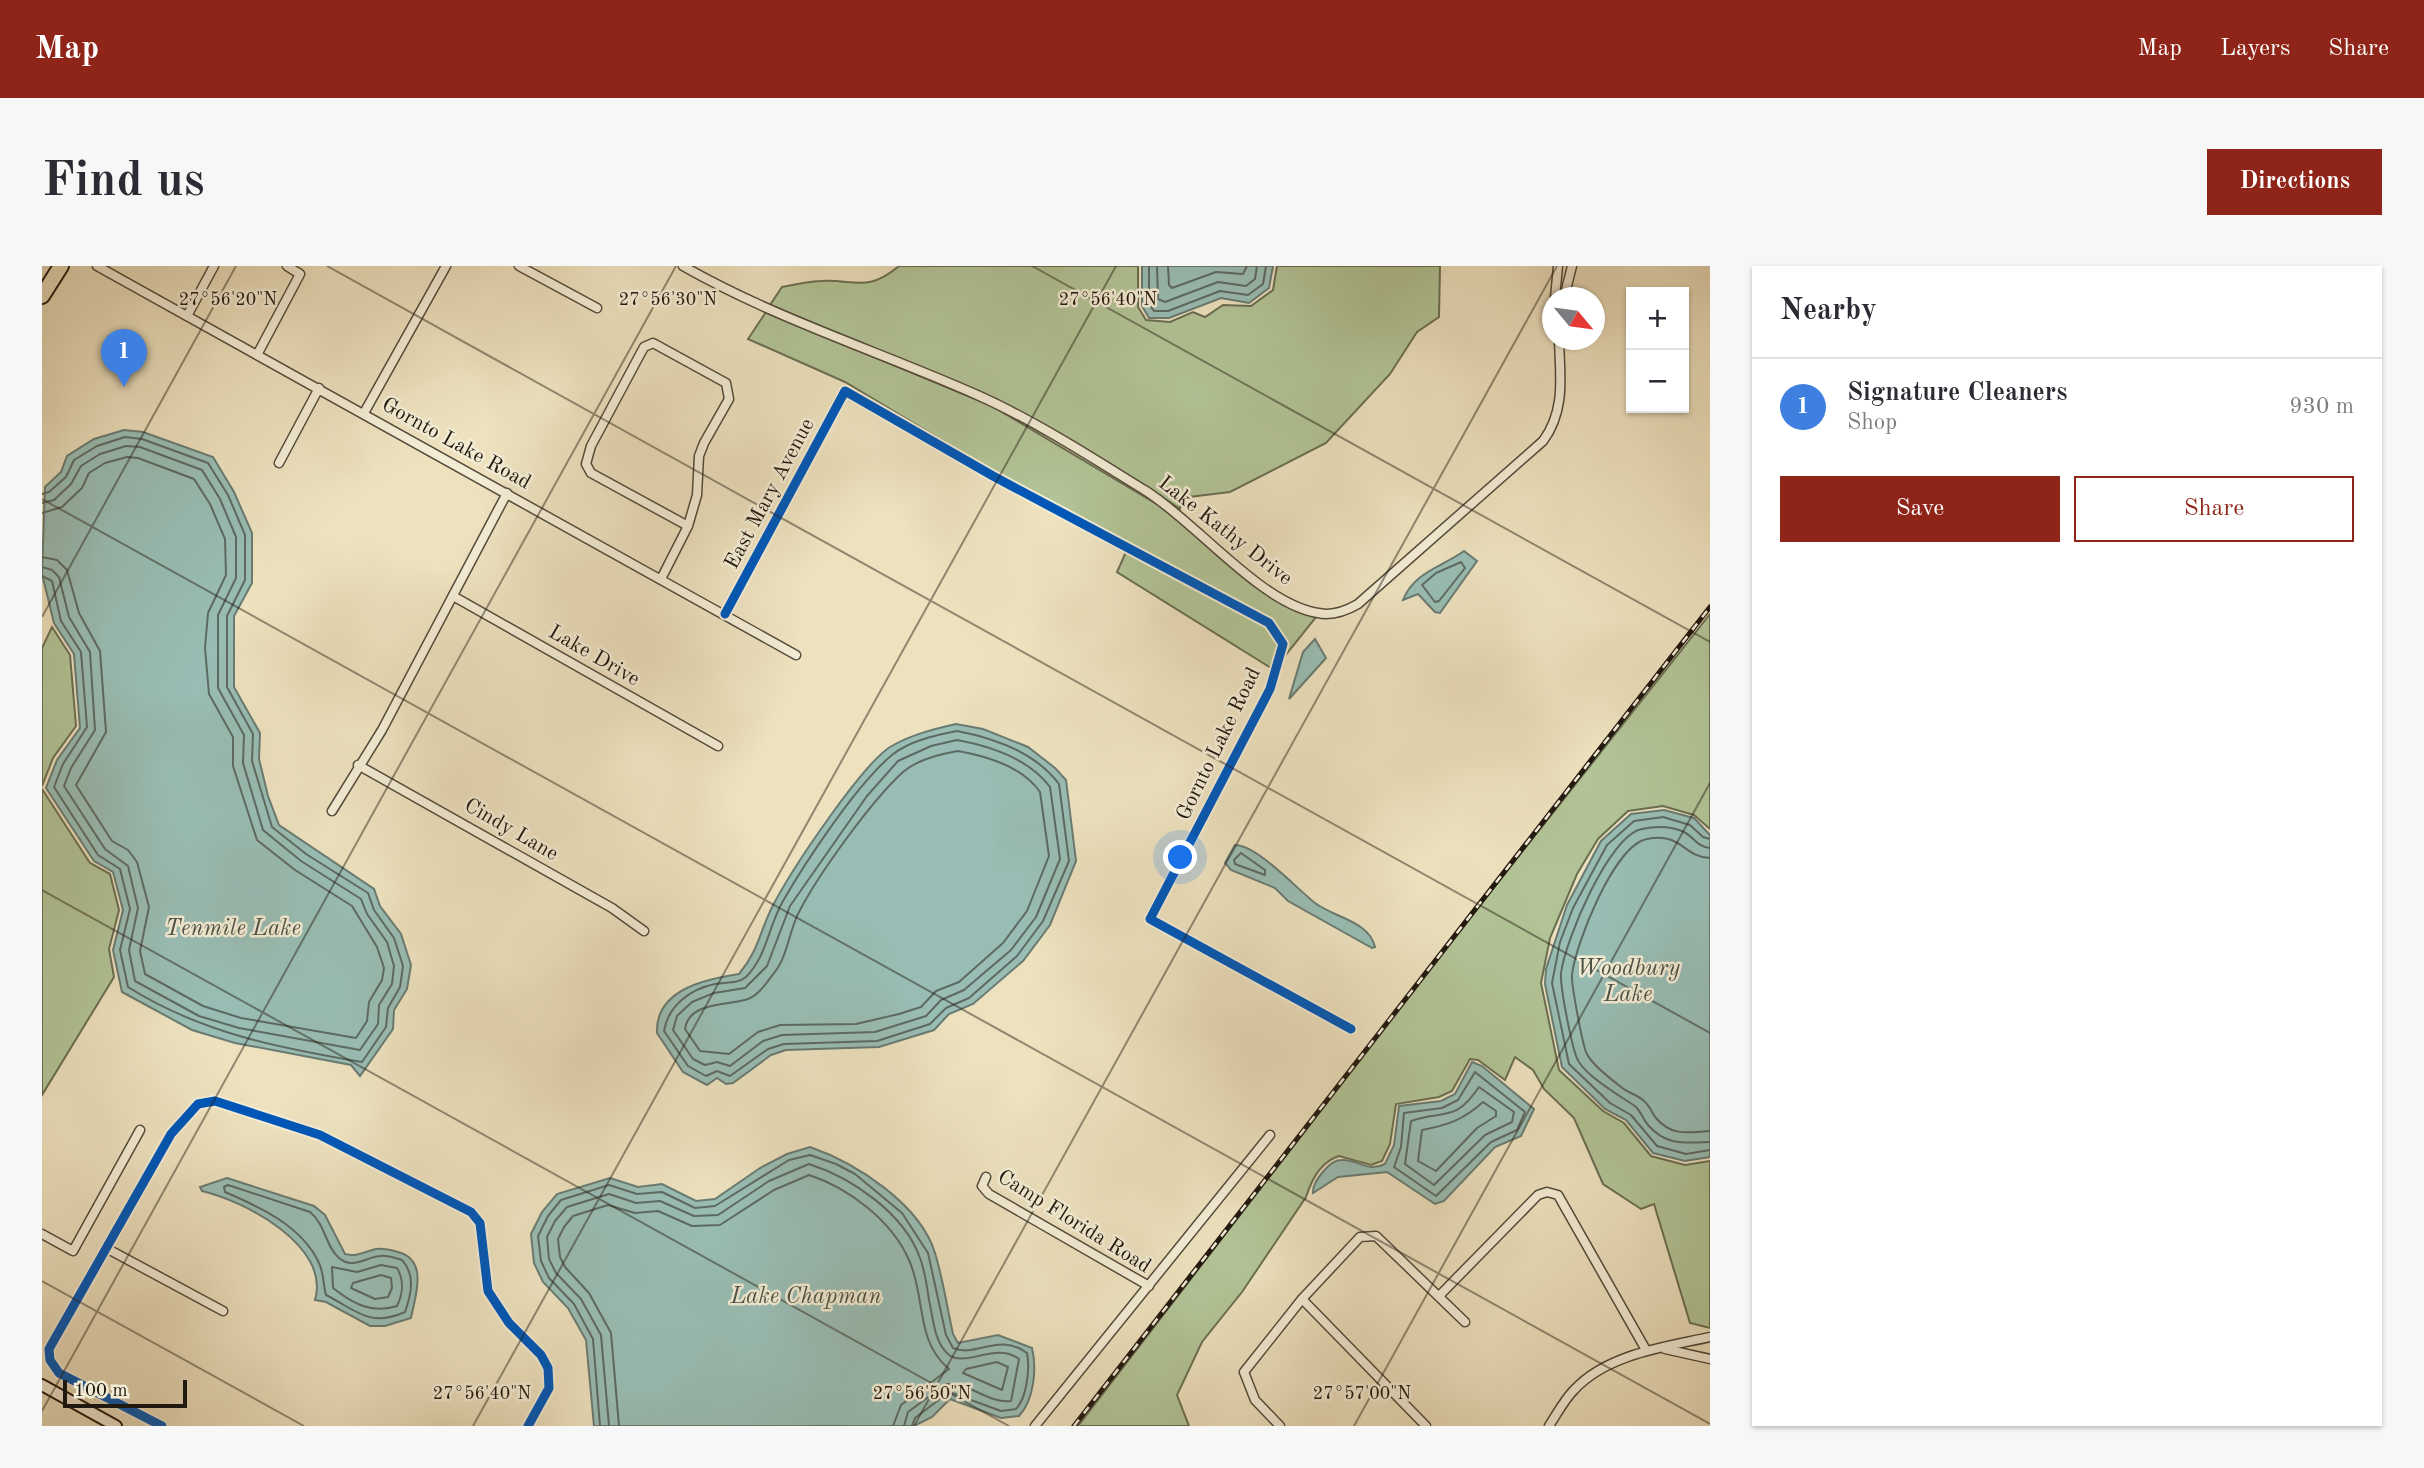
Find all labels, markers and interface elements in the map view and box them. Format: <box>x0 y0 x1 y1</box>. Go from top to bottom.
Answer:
text: Map <box>35 33 99 66</box>
text: Map <box>2138 37 2182 61</box>
text: Layers <box>2220 37 2290 61</box>
text: Share <box>2328 37 2389 61</box>
button: Directions <box>2207 149 2382 215</box>
text: Find us <box>42 158 205 207</box>
north arrow <box>1542 287 1605 350</box>
map controls <box>1626 287 1689 413</box>
button: + <box>1626 287 1689 350</box>
text: 27°56'20"N <box>179 291 277 309</box>
text: 27°56'30"N <box>619 291 717 309</box>
text: 27°56'40"N <box>1059 291 1157 309</box>
text: Nearby <box>1780 296 1877 326</box>
pin: 1 <box>101 329 147 387</box>
button: − <box>1626 350 1689 413</box>
text: Signature Cleaners <box>1847 380 2067 406</box>
street label: Gornto Lake Road <box>378 394 534 494</box>
text: 1 <box>1796 395 1810 418</box>
text: 930 m <box>2289 395 2354 418</box>
text: Shop <box>1847 411 1897 434</box>
street label: East Mary Avenue <box>721 415 819 573</box>
street label: Lake Kathy Drive <box>1154 472 1296 590</box>
button: Save <box>1780 476 2060 542</box>
button: Share <box>2074 476 2354 542</box>
street label: Lake Drive <box>545 622 643 690</box>
street label: Gornto Lake Road <box>1173 664 1265 824</box>
street label: Cindy Lane <box>461 795 561 865</box>
your location <box>1163 840 1197 874</box>
water label: Tenmile Lake <box>165 917 301 940</box>
water label: Woodbury Lake <box>1576 957 1680 1006</box>
street label: Camp Florida Road <box>994 1166 1154 1278</box>
water label: Lake Chapman <box>729 1285 882 1309</box>
scale bar <box>63 1377 187 1409</box>
text: 100 m <box>74 1382 127 1401</box>
text: 27°56'40"N <box>433 1385 531 1403</box>
text: 27°56'50"N <box>873 1385 971 1403</box>
text: 27°57'00"N <box>1313 1385 1411 1403</box>

